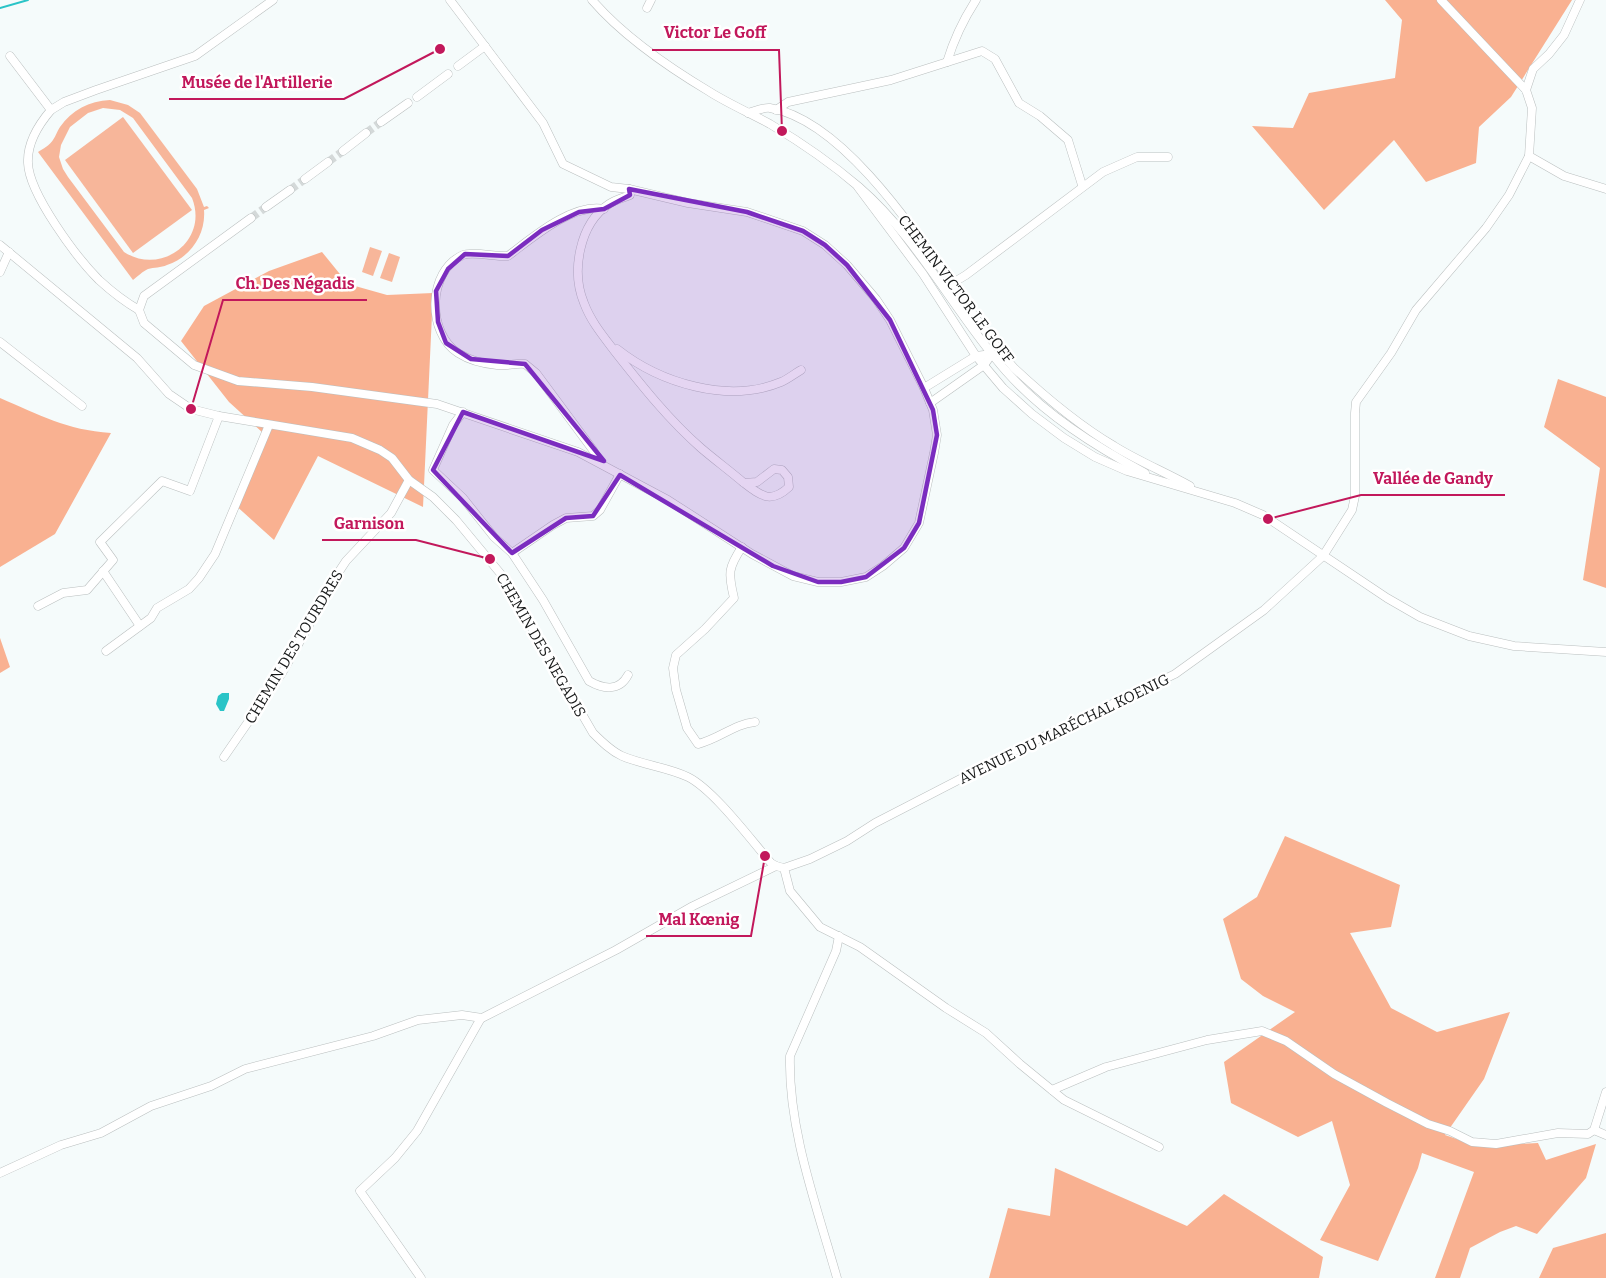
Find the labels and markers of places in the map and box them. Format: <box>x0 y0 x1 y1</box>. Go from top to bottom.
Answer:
callout: Victor Le Goff <box>652 16 779 50</box>
callout: Musée de l'Artillerie <box>169 65 344 99</box>
callout: Ch. Des Négadis <box>223 266 367 300</box>
callout: Vallée de Gandy <box>1361 461 1505 495</box>
callout: Garnison <box>322 506 416 540</box>
callout: Mal Kœnig <box>646 902 751 936</box>

